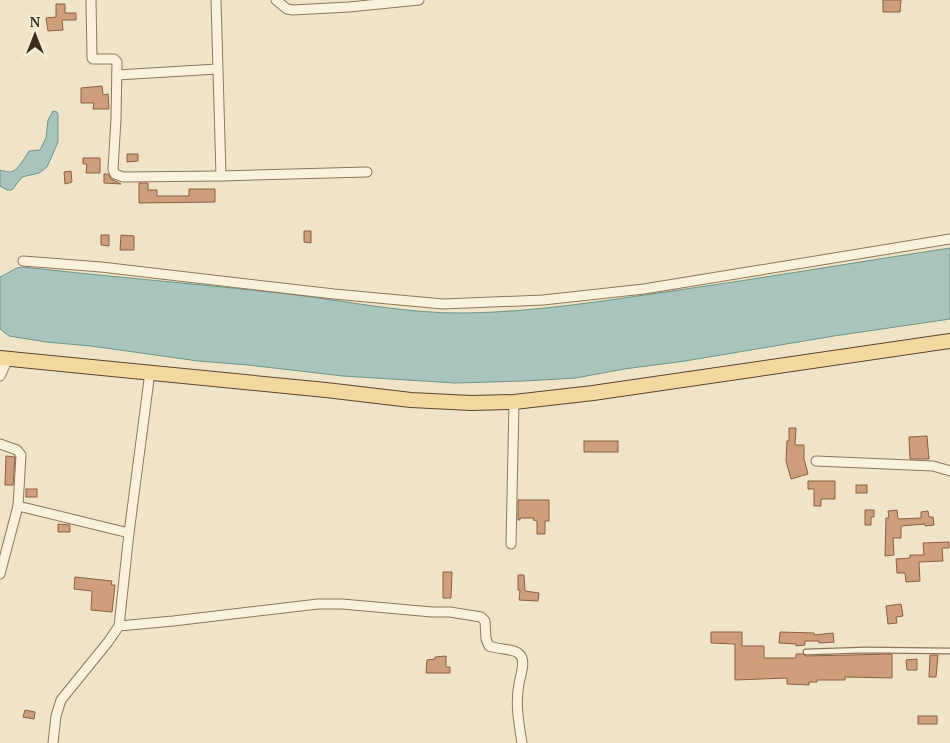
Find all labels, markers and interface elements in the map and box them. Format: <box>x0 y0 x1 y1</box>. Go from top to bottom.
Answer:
north arrow <box>10 10 60 60</box>
text: N <box>30 12 41 31</box>

